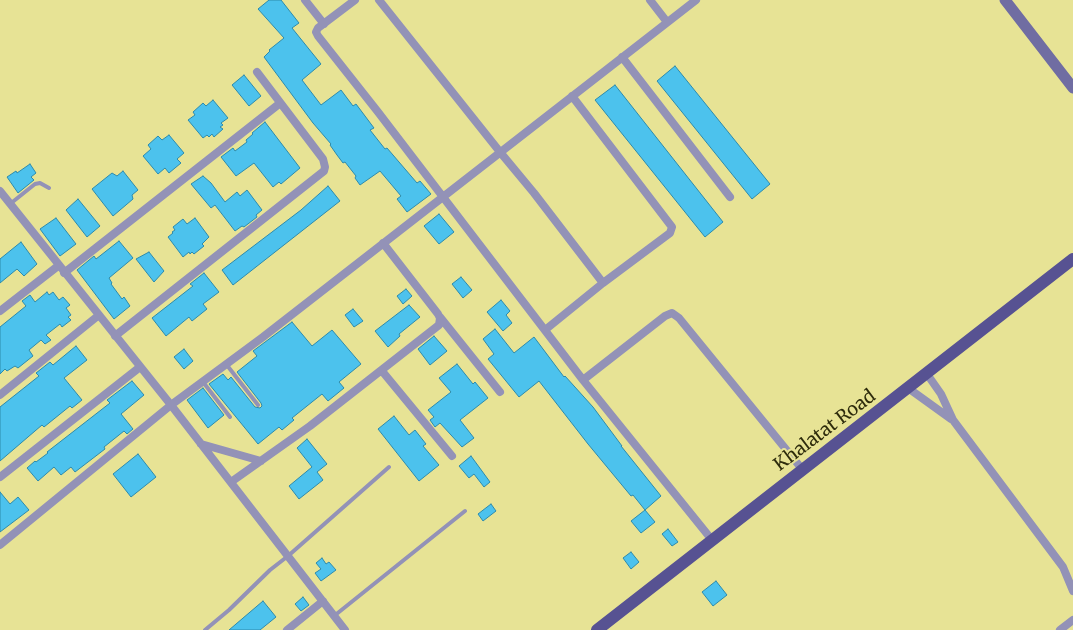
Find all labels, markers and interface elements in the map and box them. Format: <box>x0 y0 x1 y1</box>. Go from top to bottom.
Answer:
street label: Khalatat Road <box>770 386 880 476</box>

